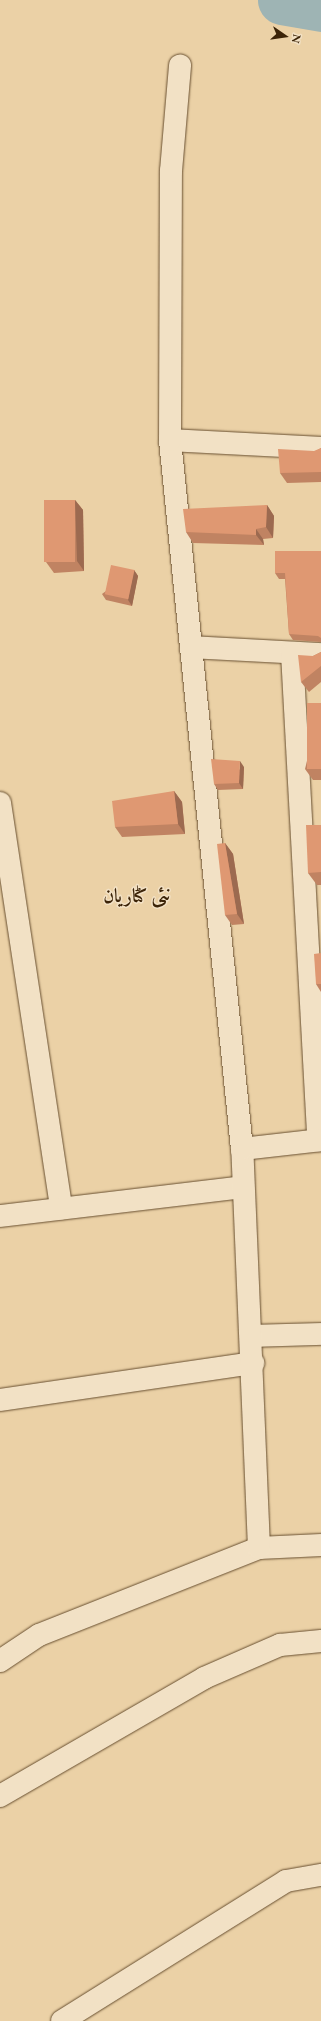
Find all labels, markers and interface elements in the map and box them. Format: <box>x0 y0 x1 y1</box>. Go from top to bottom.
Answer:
north arrow <box>265 16 305 56</box>
text: N <box>289 33 305 45</box>
district label: نئی کٹاریان <box>103 885 171 907</box>

